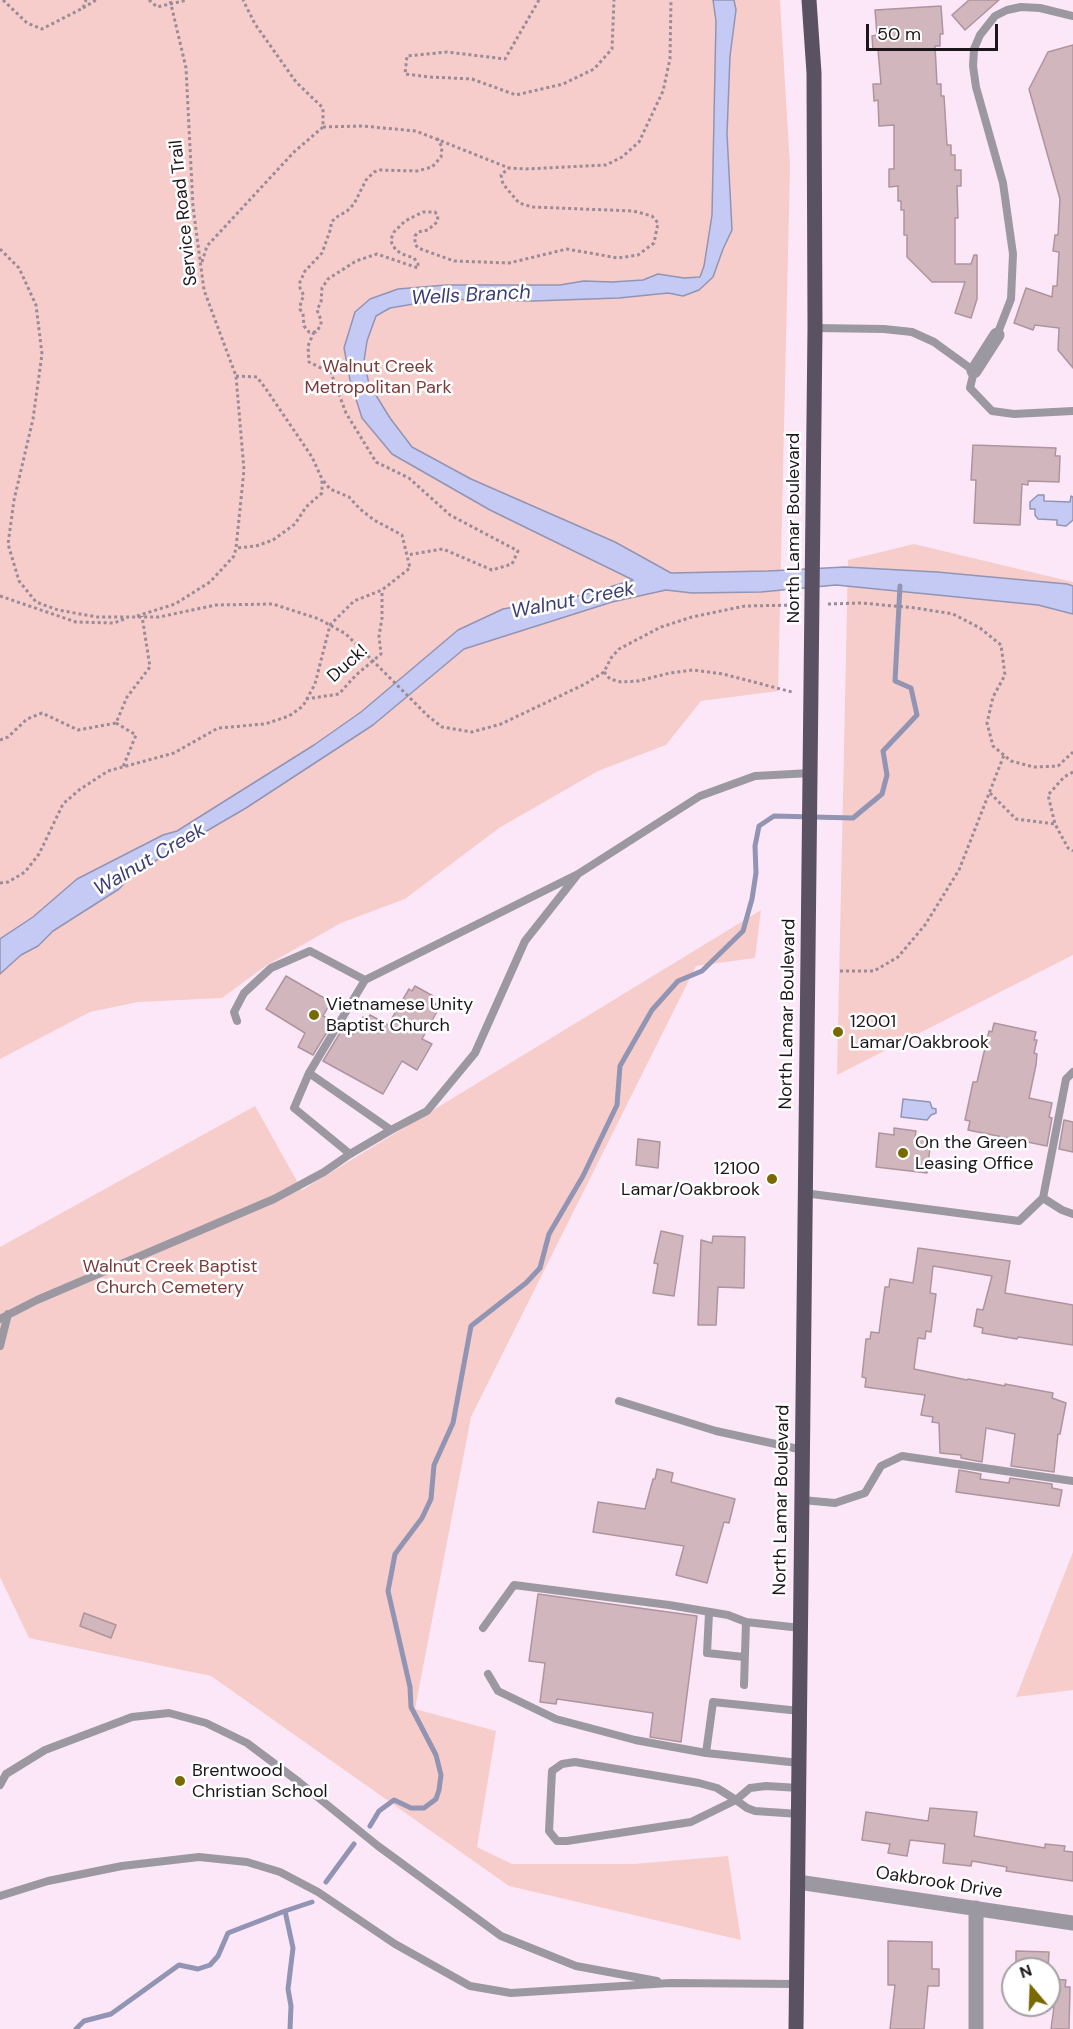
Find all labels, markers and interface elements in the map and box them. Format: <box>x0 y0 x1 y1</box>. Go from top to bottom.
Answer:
scale bar <box>869 12 1001 50</box>
text: 50 m <box>877 22 921 46</box>
street label: Service Road Trail <box>166 139 202 287</box>
water label: Wells Branch <box>411 281 531 311</box>
park label: Walnut Creek Metropolitan Park <box>305 356 451 398</box>
street label: North Lamar Boulevard <box>783 433 805 623</box>
water label: Walnut Creek <box>509 577 637 625</box>
street label: Duck! <box>323 640 373 688</box>
water label: Walnut Creek <box>90 818 210 902</box>
street label: North Lamar Boulevard <box>776 918 800 1110</box>
place label: Vietnamese Unity Baptist Church <box>326 994 473 1036</box>
marker: Vietnamese Unity Baptist Church <box>307 1008 321 1022</box>
place label: 12001 Lamar/Oakbrook <box>850 1011 989 1054</box>
marker: 12001 Lamar/Oakbrook <box>831 1025 845 1039</box>
place label: On the Green Leasing Office <box>915 1132 1033 1174</box>
marker: On the Green Leasing Office <box>896 1146 910 1160</box>
place label: 12100 Lamar/Oakbrook <box>621 1158 760 1200</box>
marker: 12100 Lamar/Oakbrook <box>765 1172 779 1186</box>
park label: Walnut Creek Baptist Church Cemetery <box>83 1256 257 1298</box>
street label: North Lamar Boulevard <box>770 1404 794 1596</box>
place label: Brentwood Christian School <box>192 1760 328 1802</box>
marker: Brentwood Christian School <box>173 1774 187 1788</box>
street label: Oakbrook Drive <box>874 1862 1004 1904</box>
north arrow <box>1001 1957 1061 2017</box>
text: N <box>1017 1960 1035 1983</box>

